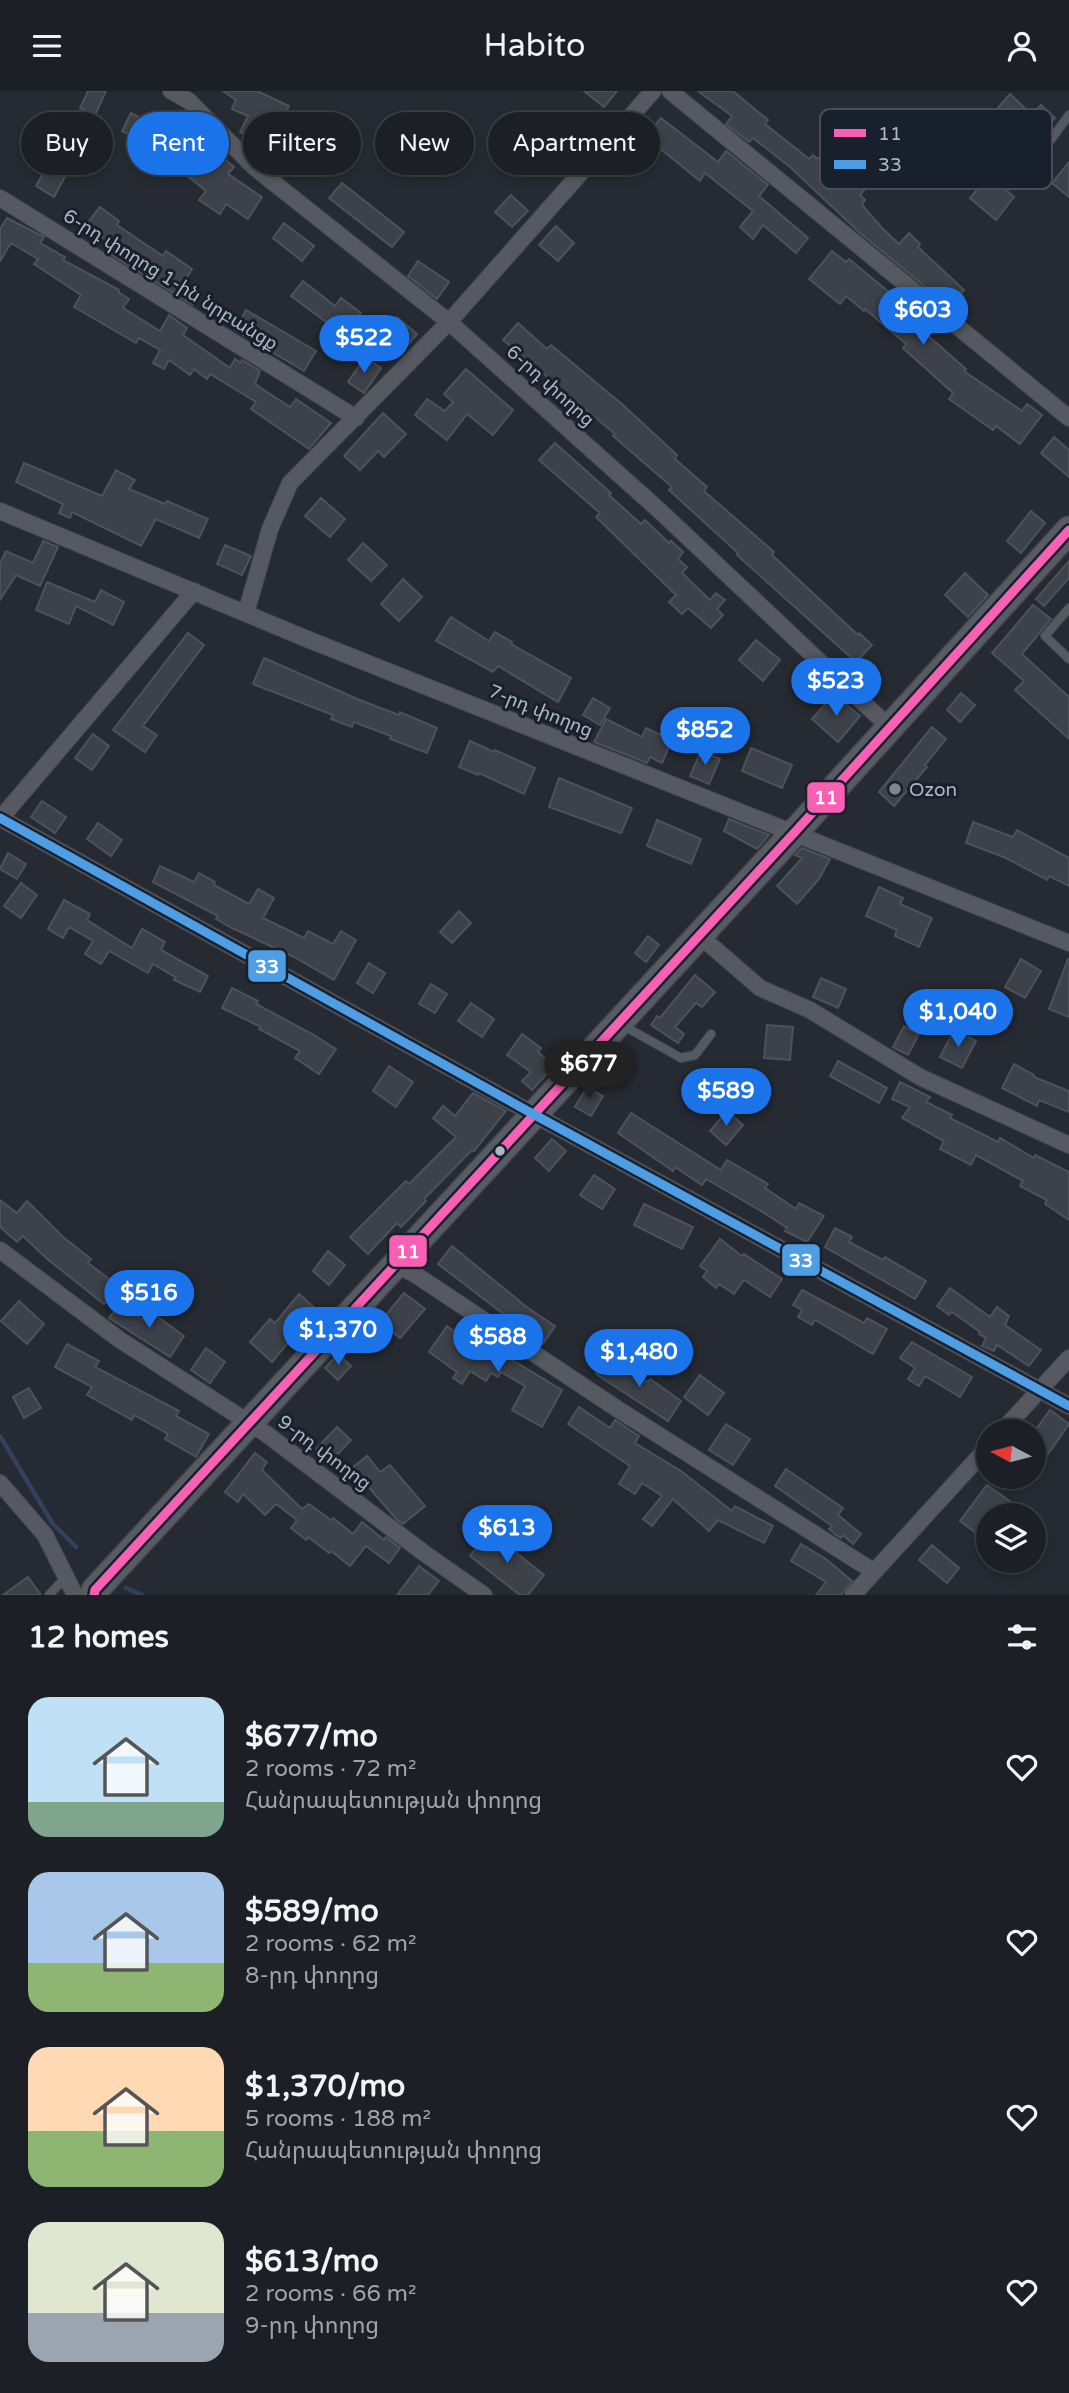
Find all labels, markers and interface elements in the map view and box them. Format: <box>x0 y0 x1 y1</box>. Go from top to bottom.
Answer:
icon: menu <box>28 27 66 65</box>
text: Habito <box>484 27 585 65</box>
icon: person <box>1003 27 1041 65</box>
legend <box>820 109 1052 189</box>
chip: Buy <box>21 112 113 175</box>
chip: Rent <box>127 112 229 175</box>
chip: Filters <box>243 112 361 175</box>
chip: New <box>375 112 474 175</box>
chip: Apartment <box>488 112 660 175</box>
text: 11 <box>878 123 902 145</box>
text: 33 <box>878 154 902 176</box>
street label: 6-րդ փողոց 1-ին նրբանցք <box>59 205 282 355</box>
pin: $603 <box>882 287 964 347</box>
text: $603 <box>894 296 952 324</box>
pin: $522 <box>323 315 405 375</box>
text: $522 <box>335 324 393 352</box>
street label: 6-րդ փողոց <box>502 340 599 431</box>
pin: $523 <box>795 659 877 718</box>
text: $523 <box>807 667 865 695</box>
street label: 7-րդ փողոց <box>485 680 596 742</box>
pin: $852 <box>664 707 746 767</box>
text: $852 <box>676 716 734 744</box>
place label: Ozon <box>909 779 957 801</box>
line badge: 11 <box>806 781 846 814</box>
marker: Ozon <box>887 781 903 797</box>
text: 11 <box>814 787 838 809</box>
line badge: 33 <box>247 949 287 983</box>
text: 33 <box>255 956 279 978</box>
pin: $1,040 <box>901 989 1015 1049</box>
text: $1,040 <box>919 998 997 1026</box>
pin: $677 <box>548 1041 630 1101</box>
text: $677 <box>560 1050 618 1078</box>
pin: $589 <box>685 1069 767 1128</box>
text: $589 <box>697 1077 755 1105</box>
unlabelled marker <box>493 1144 507 1158</box>
line badge: 11 <box>388 1234 428 1268</box>
text: 11 <box>396 1241 420 1263</box>
line badge: 33 <box>781 1243 821 1277</box>
text: 33 <box>789 1250 813 1272</box>
pin: $516 <box>108 1271 190 1330</box>
text: $516 <box>120 1279 178 1307</box>
pin: $1,370 <box>281 1307 395 1367</box>
pin: $588 <box>457 1315 539 1374</box>
text: $1,370 <box>299 1316 377 1344</box>
text: $588 <box>469 1323 527 1351</box>
pin: $1,480 <box>582 1329 696 1389</box>
text: $1,480 <box>600 1338 678 1366</box>
street label: 9-րդ փողոց <box>274 1411 375 1495</box>
north arrow <box>976 1419 1046 1489</box>
map controls <box>976 1419 1046 1573</box>
button: layers <box>976 1503 1046 1573</box>
pin: $613 <box>466 1505 548 1565</box>
text: $613 <box>478 1514 536 1542</box>
icon: filters <box>1003 1618 1041 1656</box>
text: 12 homes <box>28 1619 169 1656</box>
text: $677/mo <box>245 1718 378 1755</box>
icon: home <box>84 1725 168 1809</box>
icon: heart <box>1003 1748 1041 1786</box>
text: 2 rooms · 72 m² <box>245 1755 416 1783</box>
text: Հանրապետության փողոց <box>245 1787 542 1815</box>
text: $589/mo <box>245 1893 379 1930</box>
icon: home <box>84 1900 168 1984</box>
icon: heart <box>1003 1923 1041 1961</box>
text: 2 rooms · 62 m² <box>245 1930 416 1958</box>
text: 8-րդ փողոց <box>245 1962 379 1990</box>
text: $1,370/mo <box>245 2068 405 2105</box>
icon: home <box>84 2075 168 2159</box>
icon: heart <box>1003 2098 1041 2136</box>
text: 5 rooms · 188 m² <box>245 2105 431 2133</box>
text: Հանրապետության փողոց <box>245 2137 542 2165</box>
text: $613/mo <box>245 2243 379 2280</box>
icon: home <box>84 2250 168 2334</box>
icon: heart <box>1003 2273 1041 2311</box>
text: 2 rooms · 66 m² <box>245 2280 416 2308</box>
text: 9-րդ փողոց <box>245 2312 379 2340</box>

